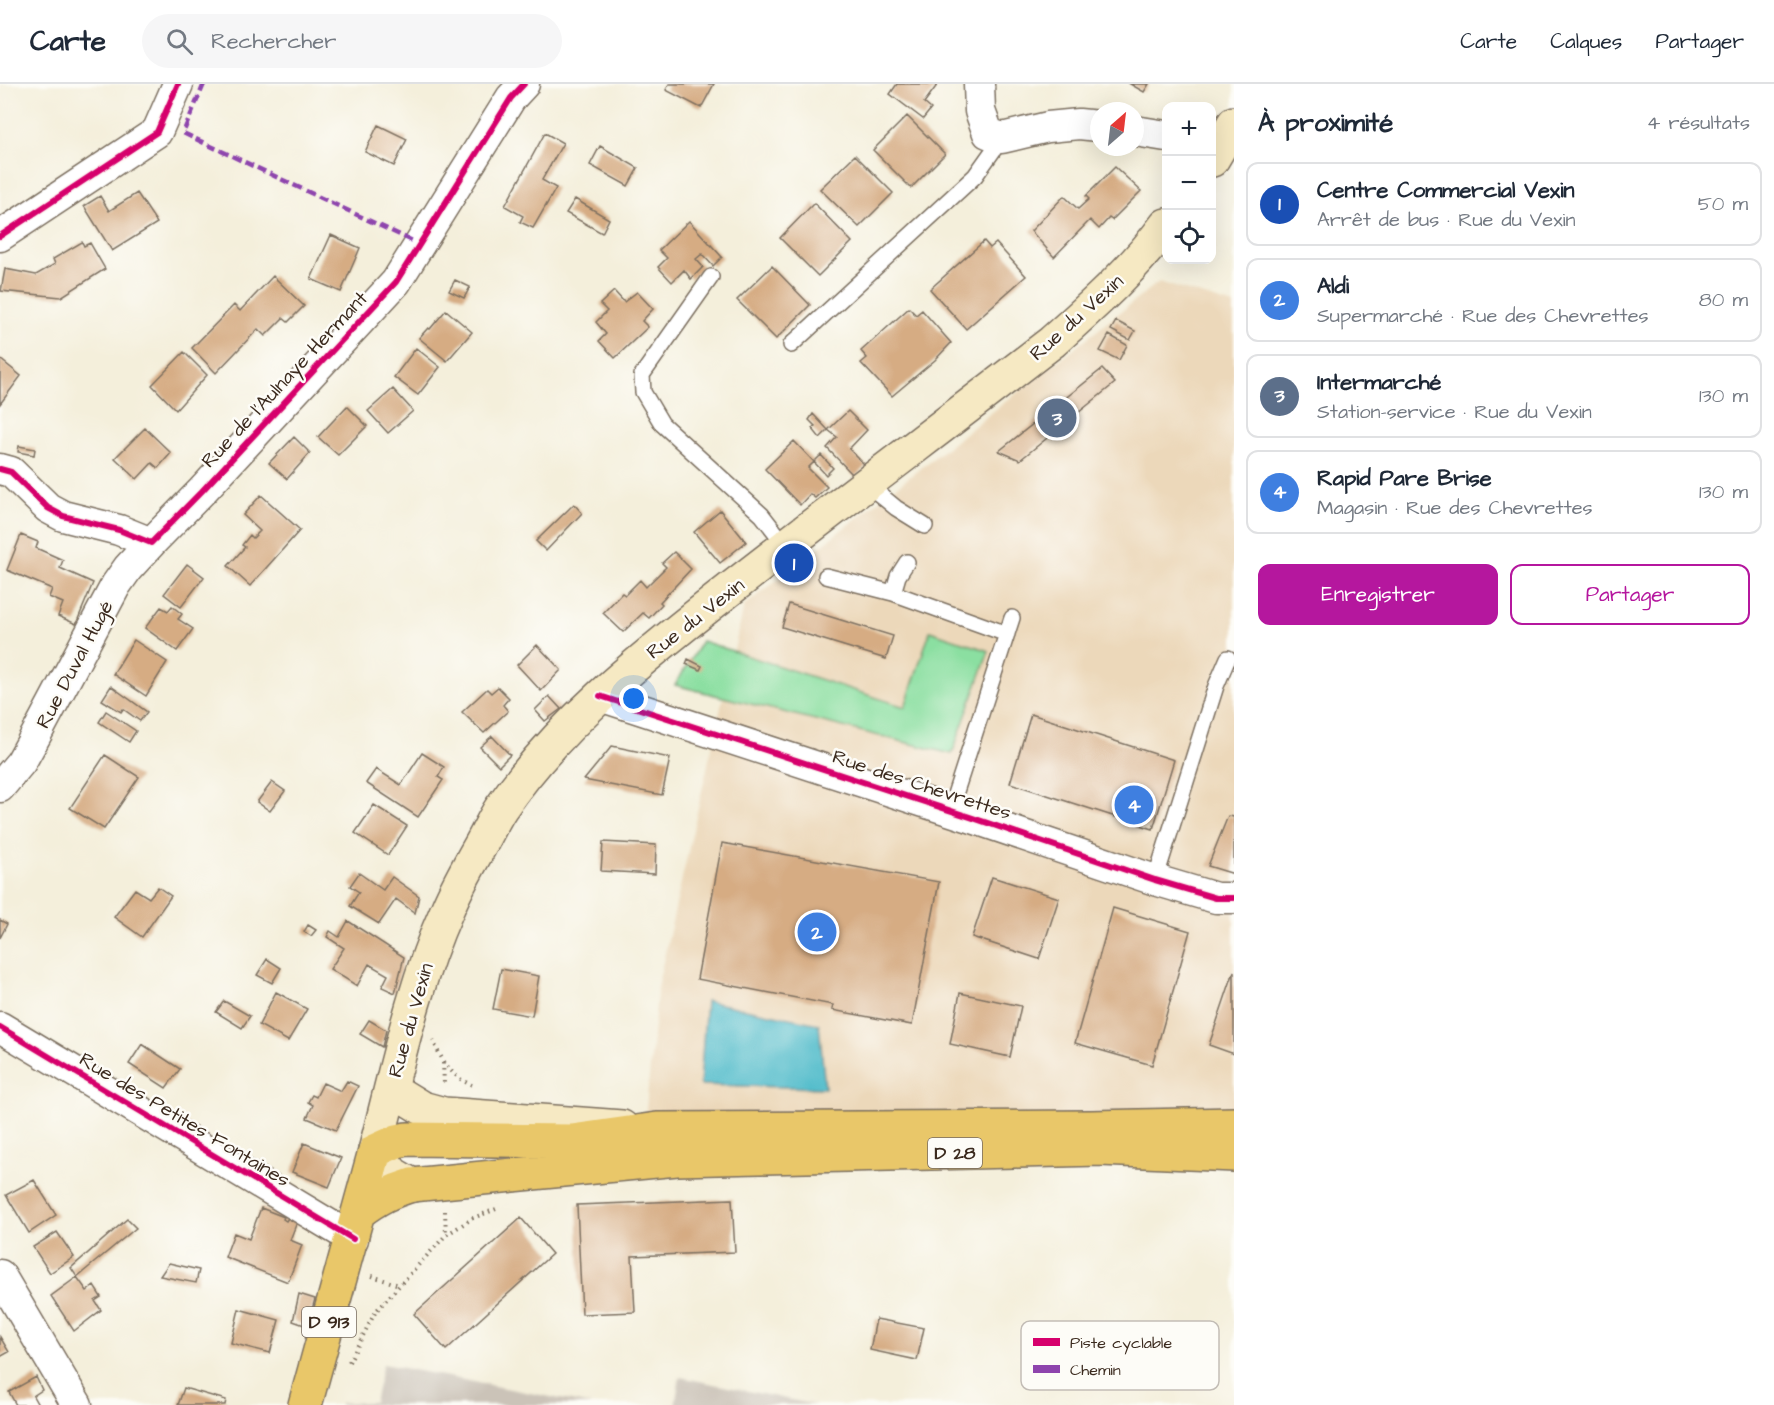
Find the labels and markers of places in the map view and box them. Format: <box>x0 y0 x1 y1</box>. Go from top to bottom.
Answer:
pin: 3 <box>1038 396 1076 440</box>
pin: 1 <box>774 540 814 586</box>
pin: 4 <box>1114 782 1154 828</box>
pin: 2 <box>798 910 836 954</box>

